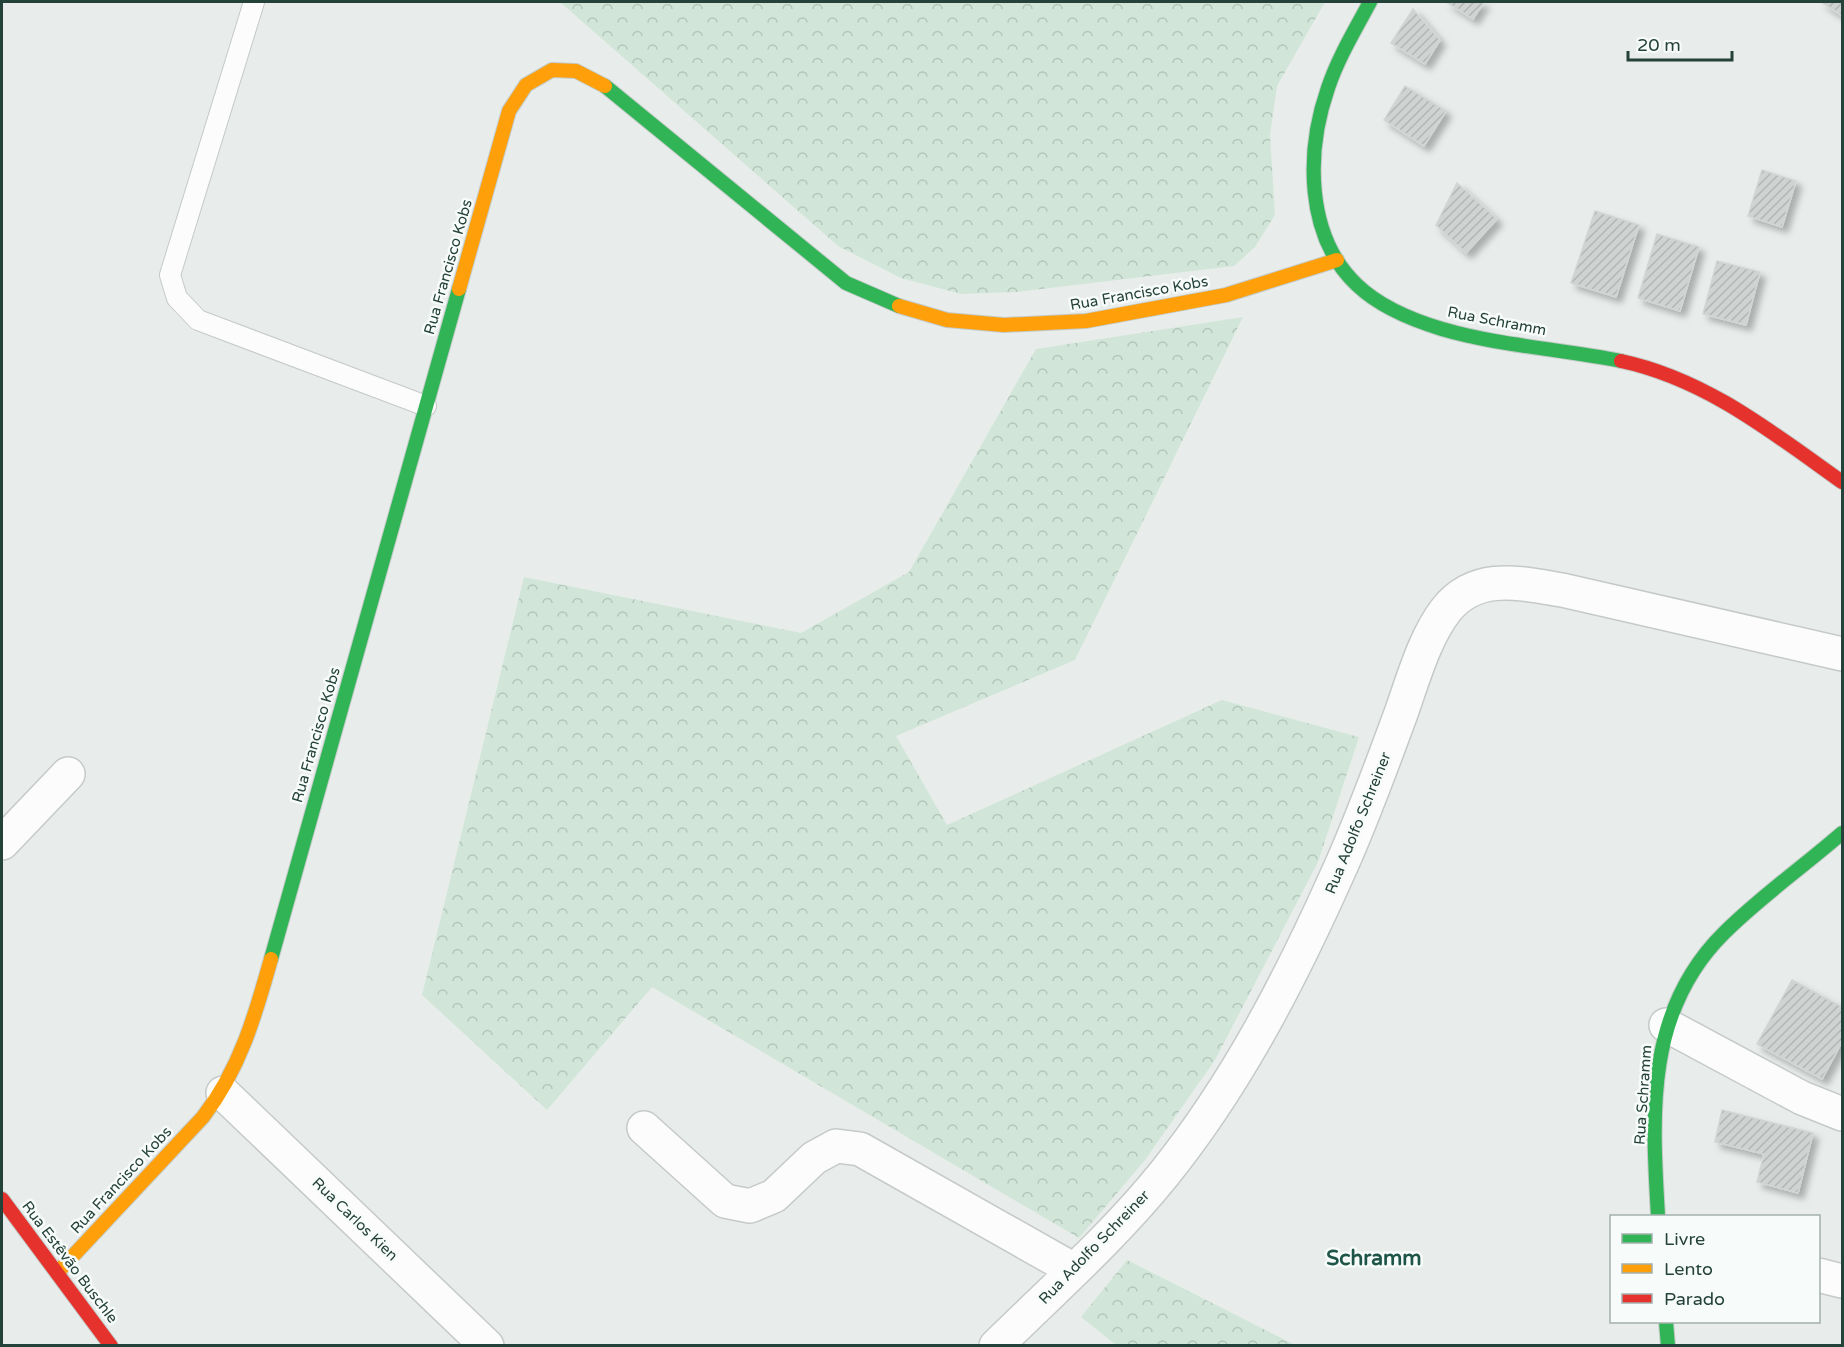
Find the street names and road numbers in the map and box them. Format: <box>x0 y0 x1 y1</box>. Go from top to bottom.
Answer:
street label: Rua Francisco Kobs <box>420 197 476 337</box>
street label: Rua Francisco Kobs <box>1069 272 1209 314</box>
street label: Rua Schramm <box>1446 303 1548 339</box>
street label: Rua Francisco Kobs <box>288 665 344 805</box>
street label: Rua Adolfo Schreiner <box>1321 749 1395 897</box>
street label: Rua Schramm <box>1631 1044 1655 1146</box>
street label: Rua Francisco Kobs <box>67 1123 175 1237</box>
street label: Rua Carlos Kien <box>308 1174 402 1264</box>
street label: Rua Adolfo Schreiner <box>1035 1186 1153 1308</box>
street label: Rua Estêvão Buschle <box>18 1197 122 1327</box>

